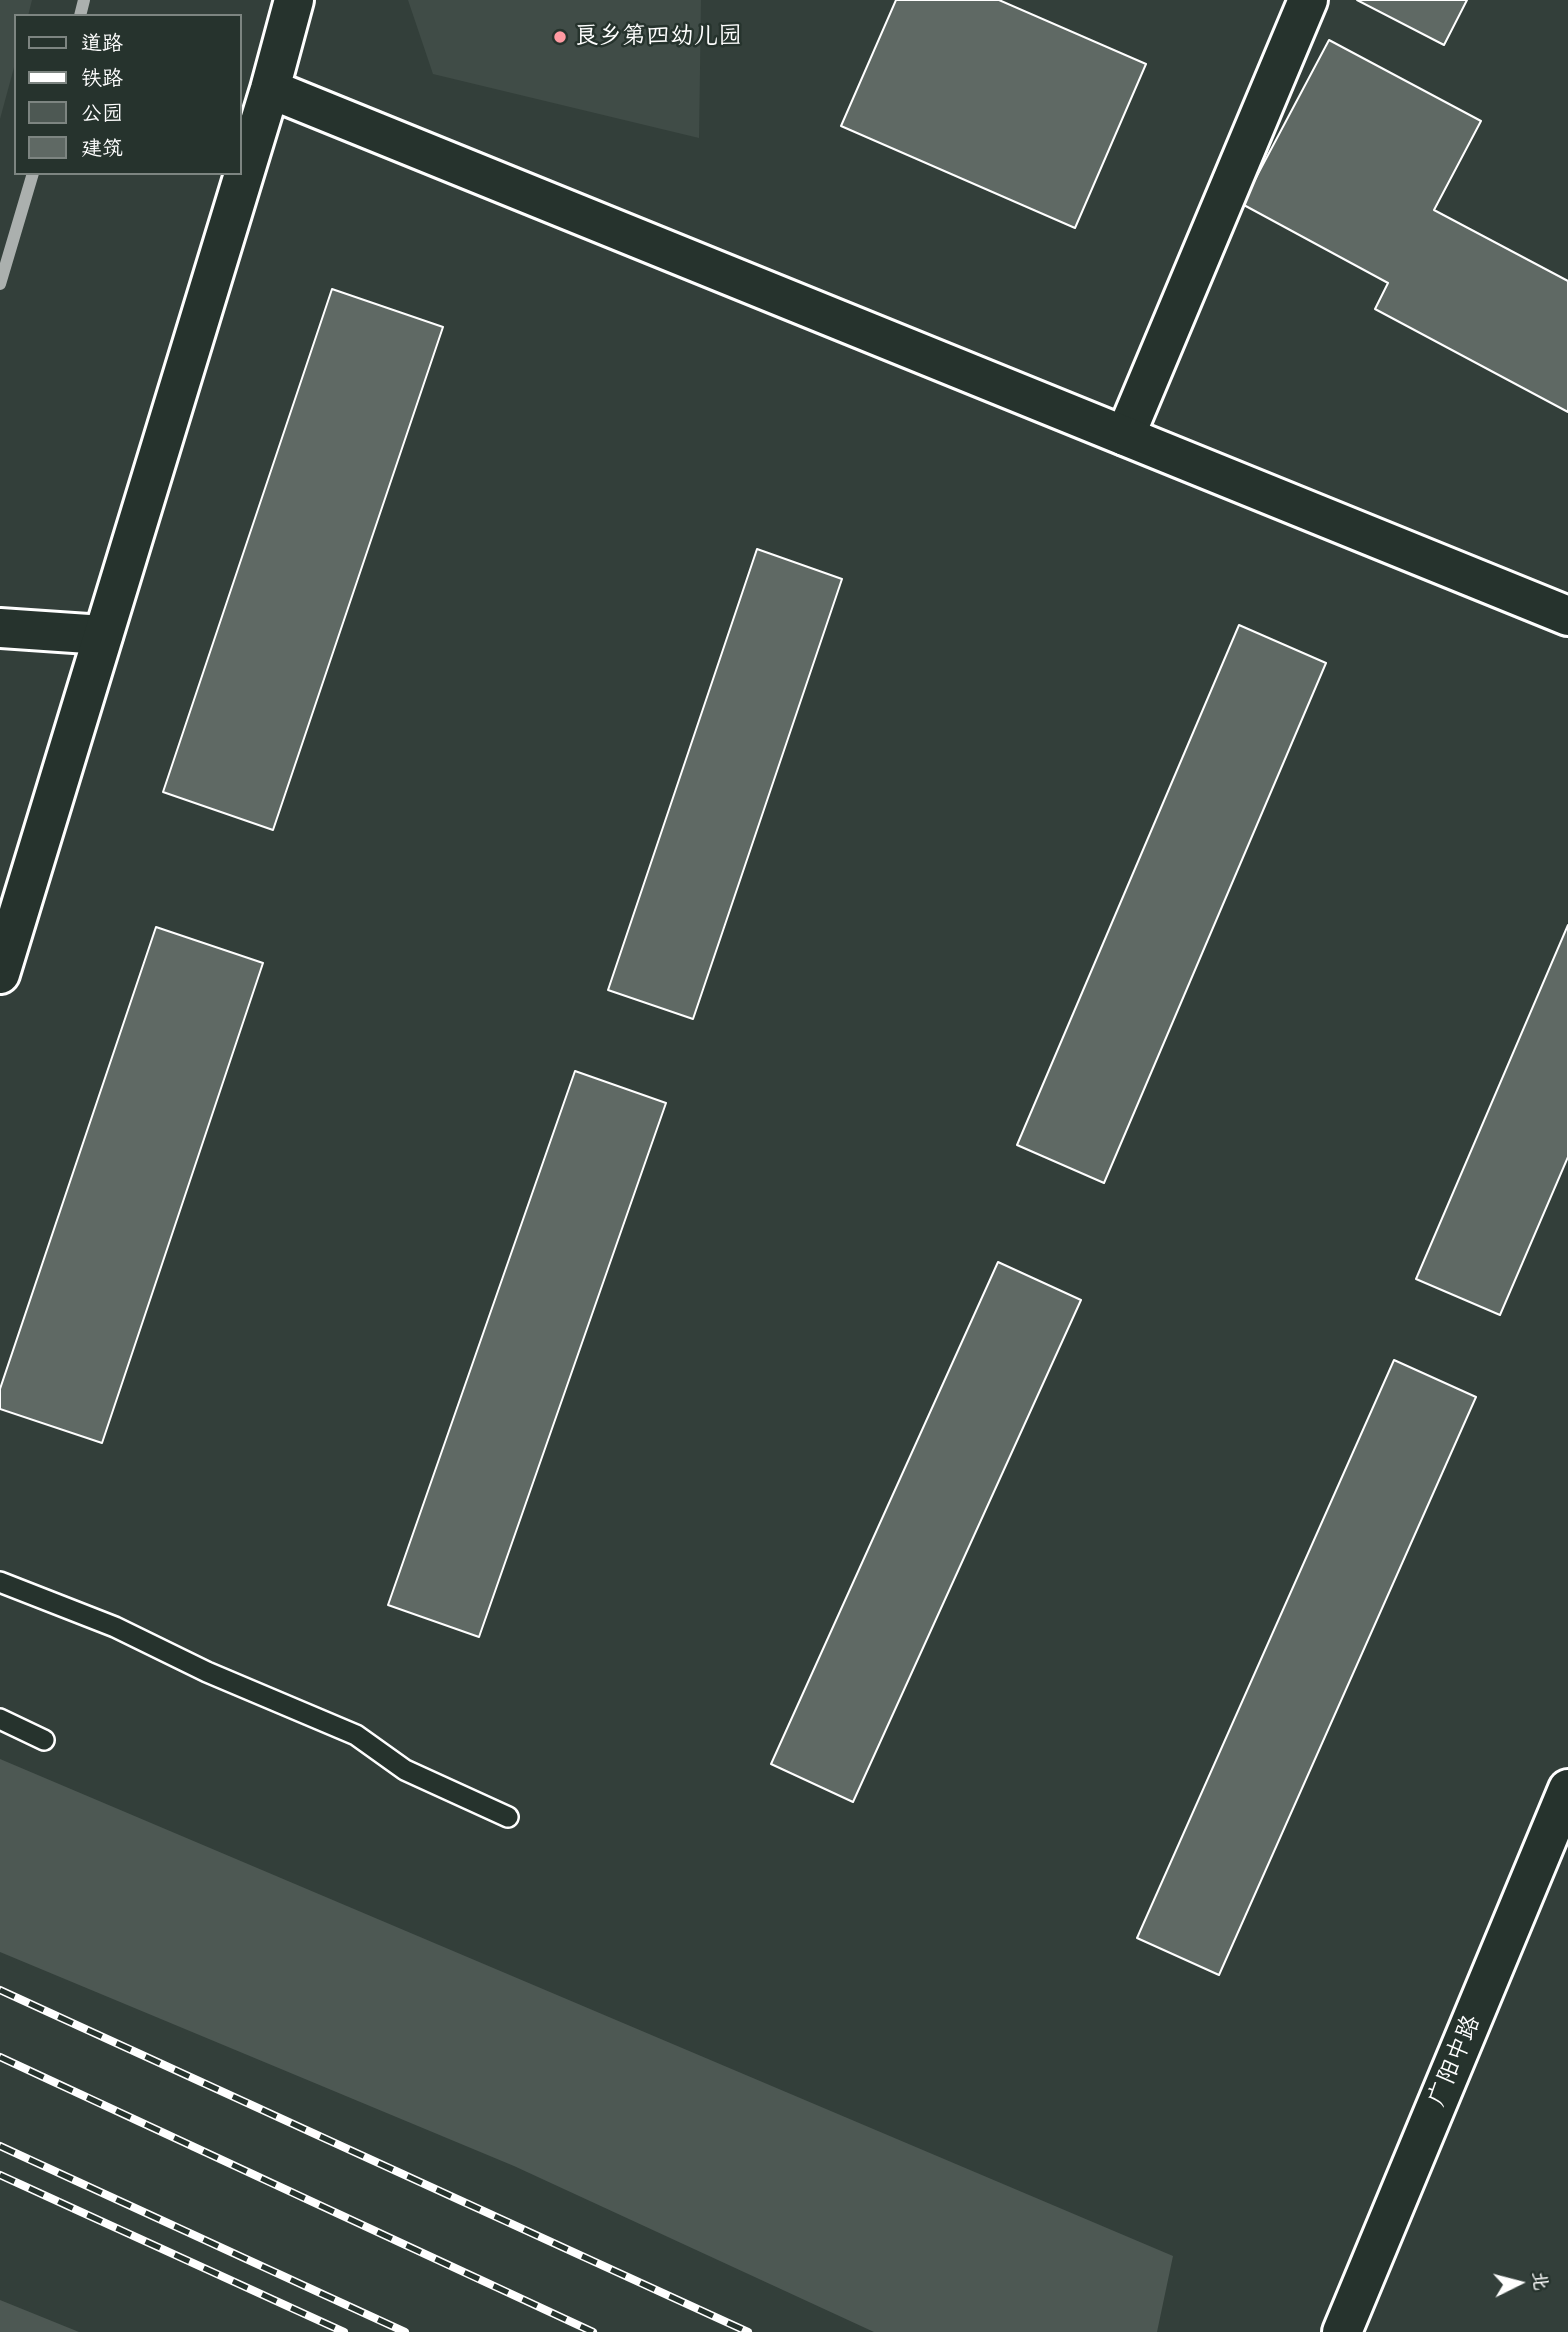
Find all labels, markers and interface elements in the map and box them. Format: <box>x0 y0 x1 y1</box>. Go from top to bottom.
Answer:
legend <box>14 14 242 175</box>
place label: 良乡第四幼儿园 <box>574 23 742 51</box>
marker: 良乡第四幼儿园 <box>552 29 568 45</box>
text: 道路 <box>81 30 123 57</box>
text: 铁路 <box>81 65 123 92</box>
text: 公园 <box>81 100 123 127</box>
text: 建筑 <box>81 135 123 162</box>
street label: 广阳中路 <box>1423 2011 1487 2111</box>
north arrow <box>1484 2248 1554 2318</box>
text: 北 <box>1527 2270 1553 2292</box>

